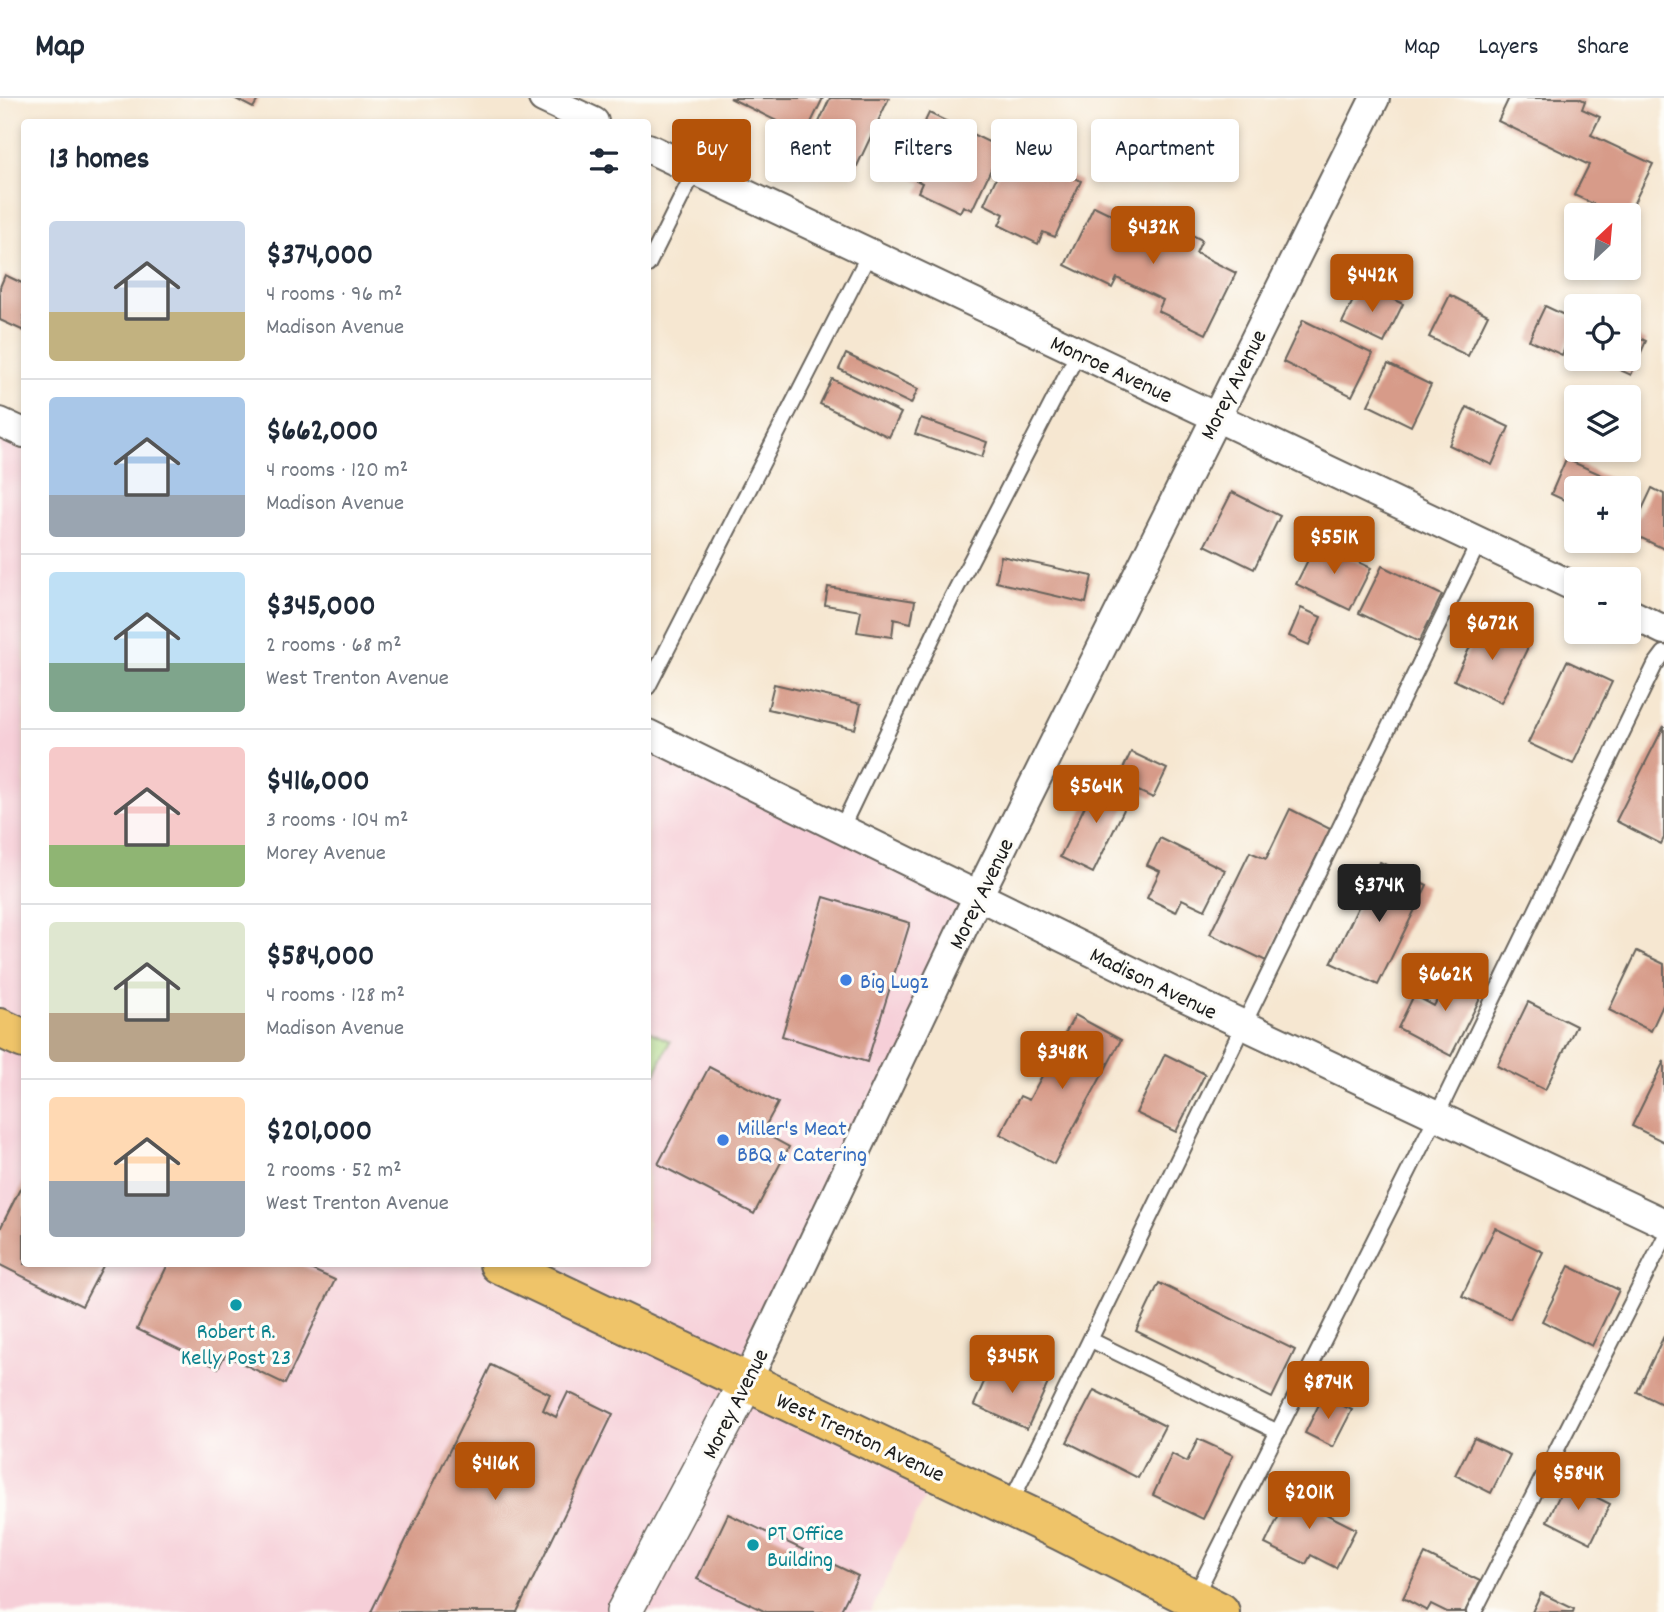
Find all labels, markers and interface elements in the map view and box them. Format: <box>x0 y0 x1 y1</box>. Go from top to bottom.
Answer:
text: Map <box>35 25 85 72</box>
text: Map <box>1404 31 1440 65</box>
text: Layers <box>1478 31 1539 65</box>
text: Share <box>1577 31 1629 65</box>
chip: Buy <box>672 119 751 182</box>
chip: Rent <box>765 119 856 182</box>
chip: Filters <box>870 119 977 182</box>
chip: New <box>991 119 1077 182</box>
chip: Apartment <box>1091 119 1239 182</box>
text: 13 homes <box>49 140 149 183</box>
icon: filters <box>585 142 623 180</box>
north arrow <box>1564 203 1642 280</box>
map controls <box>1564 203 1641 644</box>
pin: $432K <box>1104 206 1202 266</box>
text: $432K <box>1127 212 1179 245</box>
text: $374,000 <box>266 236 373 279</box>
icon: home <box>105 249 189 333</box>
pin: $442K <box>1323 254 1421 314</box>
text: $442K <box>1346 260 1398 293</box>
text: 4 rooms · 96 m² <box>266 279 402 312</box>
button: locate <box>1564 294 1641 371</box>
text: Madison Avenue <box>266 312 404 345</box>
street label: Morey Avenue <box>1193 325 1277 446</box>
street label: Monroe Avenue <box>1044 328 1177 414</box>
button: layers <box>1564 385 1641 462</box>
text: $662,000 <box>266 412 378 455</box>
icon: home <box>105 425 189 509</box>
text: 4 rooms · 120 m² <box>266 455 408 488</box>
button: + <box>1564 476 1641 553</box>
text: Madison Avenue <box>266 488 404 521</box>
pin: $551K <box>1285 517 1383 576</box>
text: $551K <box>1310 522 1358 555</box>
button: − <box>1564 567 1641 644</box>
text: $345,000 <box>266 587 376 630</box>
icon: home <box>105 600 189 684</box>
pin: $672K <box>1443 602 1541 662</box>
text: $672K <box>1466 608 1518 641</box>
text: 2 rooms · 68 m² <box>266 630 402 663</box>
text: West Trenton Avenue <box>266 663 449 696</box>
text: $416,000 <box>266 762 370 805</box>
pin: $564K <box>1047 766 1145 825</box>
text: $564K <box>1069 771 1123 804</box>
icon: home <box>105 775 189 859</box>
text: 3 rooms · 104 m² <box>266 805 408 838</box>
street label: Morey Avenue <box>942 833 1024 956</box>
text: Morey Avenue <box>266 838 386 871</box>
pin: $374K <box>1330 864 1428 924</box>
text: $374K <box>1354 870 1404 903</box>
text: $584,000 <box>266 937 374 980</box>
street label: Madison Avenue <box>1083 940 1222 1030</box>
icon: home <box>105 950 189 1034</box>
pin: $662K <box>1396 954 1494 1013</box>
text: $662K <box>1418 959 1472 992</box>
place label: Big Lugz <box>860 967 929 1000</box>
marker: Big Lugz <box>838 972 854 988</box>
text: 4 rooms · 128 m² <box>266 980 405 1013</box>
text: Madison Avenue <box>266 1013 404 1046</box>
pin: $348K <box>1013 1032 1111 1091</box>
text: $348K <box>1036 1037 1088 1070</box>
text: $201,000 <box>266 1112 372 1155</box>
place label: Miller's Meat BBQ & Catering <box>737 1114 867 1173</box>
icon: home <box>105 1125 189 1209</box>
marker: Miller's Meat BBQ & Catering <box>715 1132 731 1148</box>
text: 2 rooms · 52 m² <box>266 1155 402 1188</box>
text: West Trenton Avenue <box>266 1188 449 1221</box>
marker: Robert R. Kelly Post 23 <box>228 1297 244 1313</box>
place label: Robert R. Kelly Post 23 <box>181 1317 291 1376</box>
pin: $345K <box>963 1336 1061 1395</box>
text: $345K <box>986 1341 1038 1374</box>
street label: Morey Avenue <box>695 1344 779 1465</box>
pin: $874K <box>1279 1362 1377 1421</box>
text: $874K <box>1303 1367 1353 1400</box>
street label: West Trenton Avenue <box>770 1386 949 1493</box>
pin: $416K <box>446 1442 544 1502</box>
text: $416K <box>471 1448 519 1481</box>
pin: $584K <box>1529 1452 1627 1512</box>
text: $584K <box>1552 1458 1604 1491</box>
pin: $201K <box>1260 1472 1358 1531</box>
text: $201K <box>1284 1477 1334 1510</box>
place label: PT Office Building <box>767 1519 844 1578</box>
marker: PT Office Building <box>745 1537 761 1553</box>

